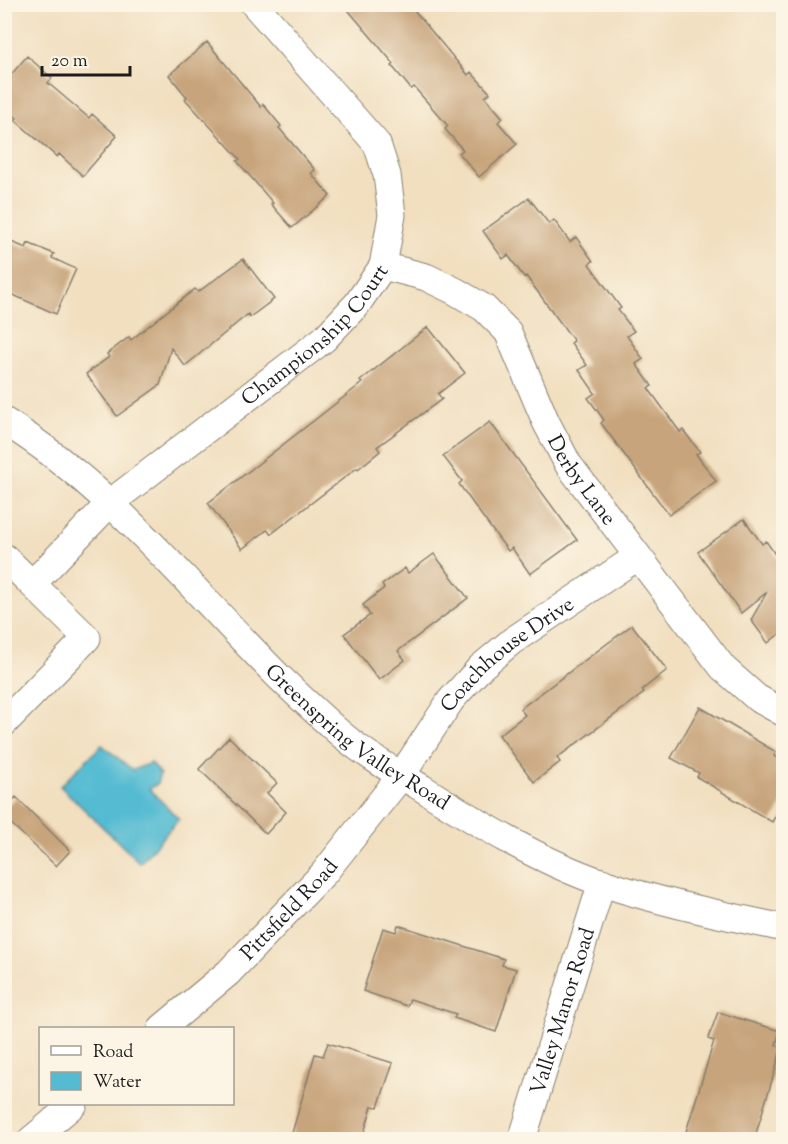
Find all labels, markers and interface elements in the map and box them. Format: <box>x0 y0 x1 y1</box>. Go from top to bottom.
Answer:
scale bar <box>42 39 130 77</box>
text: 20 m <box>51 49 88 75</box>
street label: Championship Court <box>235 259 397 414</box>
street label: Derby Lane <box>538 430 622 532</box>
street label: Coachhouse Drive <box>434 590 581 719</box>
street label: Greenspring Valley Road <box>257 658 455 819</box>
street label: Pittsfield Road <box>234 853 347 968</box>
street label: Valley Manor Road <box>524 924 604 1099</box>
legend <box>39 1027 234 1105</box>
text: Road <box>93 1040 133 1066</box>
text: Water <box>93 1070 142 1096</box>

